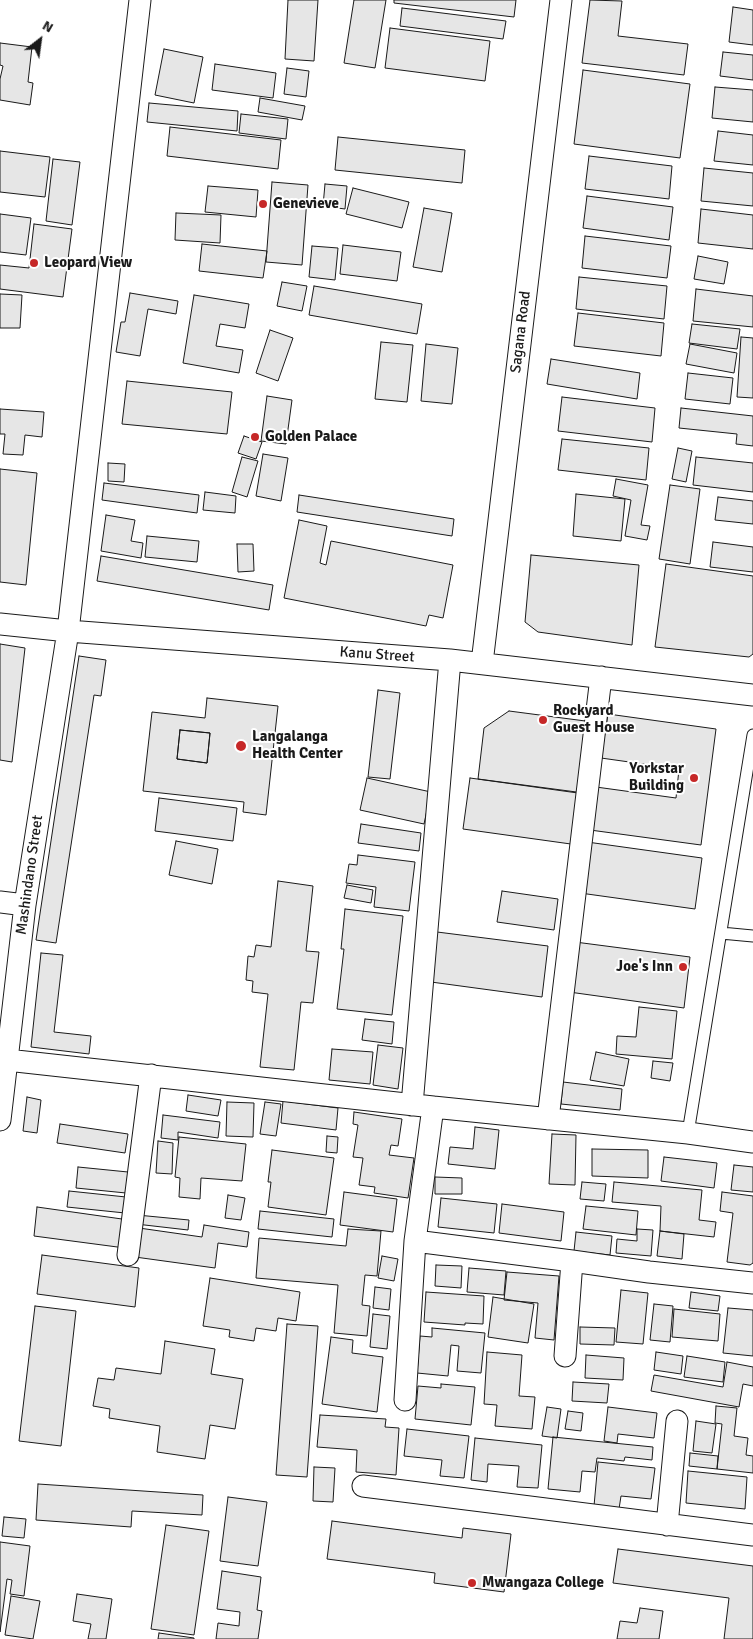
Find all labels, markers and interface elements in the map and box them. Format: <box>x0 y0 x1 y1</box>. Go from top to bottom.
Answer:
north arrow <box>15 15 65 65</box>
text: N <box>39 17 56 36</box>
place label: Genevieve <box>273 195 339 213</box>
marker: Genevieve <box>257 198 269 210</box>
place label: Leopard View <box>44 254 132 272</box>
marker: Leopard View <box>28 257 40 269</box>
street label: Sagana Road <box>507 290 535 374</box>
place label: Golden Palace <box>265 428 357 446</box>
marker: Golden Palace <box>249 431 261 443</box>
street label: Kanu Street <box>339 643 415 667</box>
place label: Rockyard Guest House <box>553 702 634 737</box>
marker: Rockyard Guest House <box>537 714 549 726</box>
place label: Langalanga Health Center <box>252 728 343 763</box>
marker: Langalanga Health Center <box>234 739 248 753</box>
place label: Yorkstar Building <box>629 760 684 795</box>
marker: Yorkstar Building <box>688 772 700 784</box>
street label: Mashindano Street <box>13 814 47 936</box>
place label: Joe's Inn <box>616 958 673 976</box>
marker: Joe's Inn <box>677 961 689 973</box>
place label: Mwangaza College <box>482 1574 604 1592</box>
marker: Mwangaza College <box>466 1577 478 1589</box>

